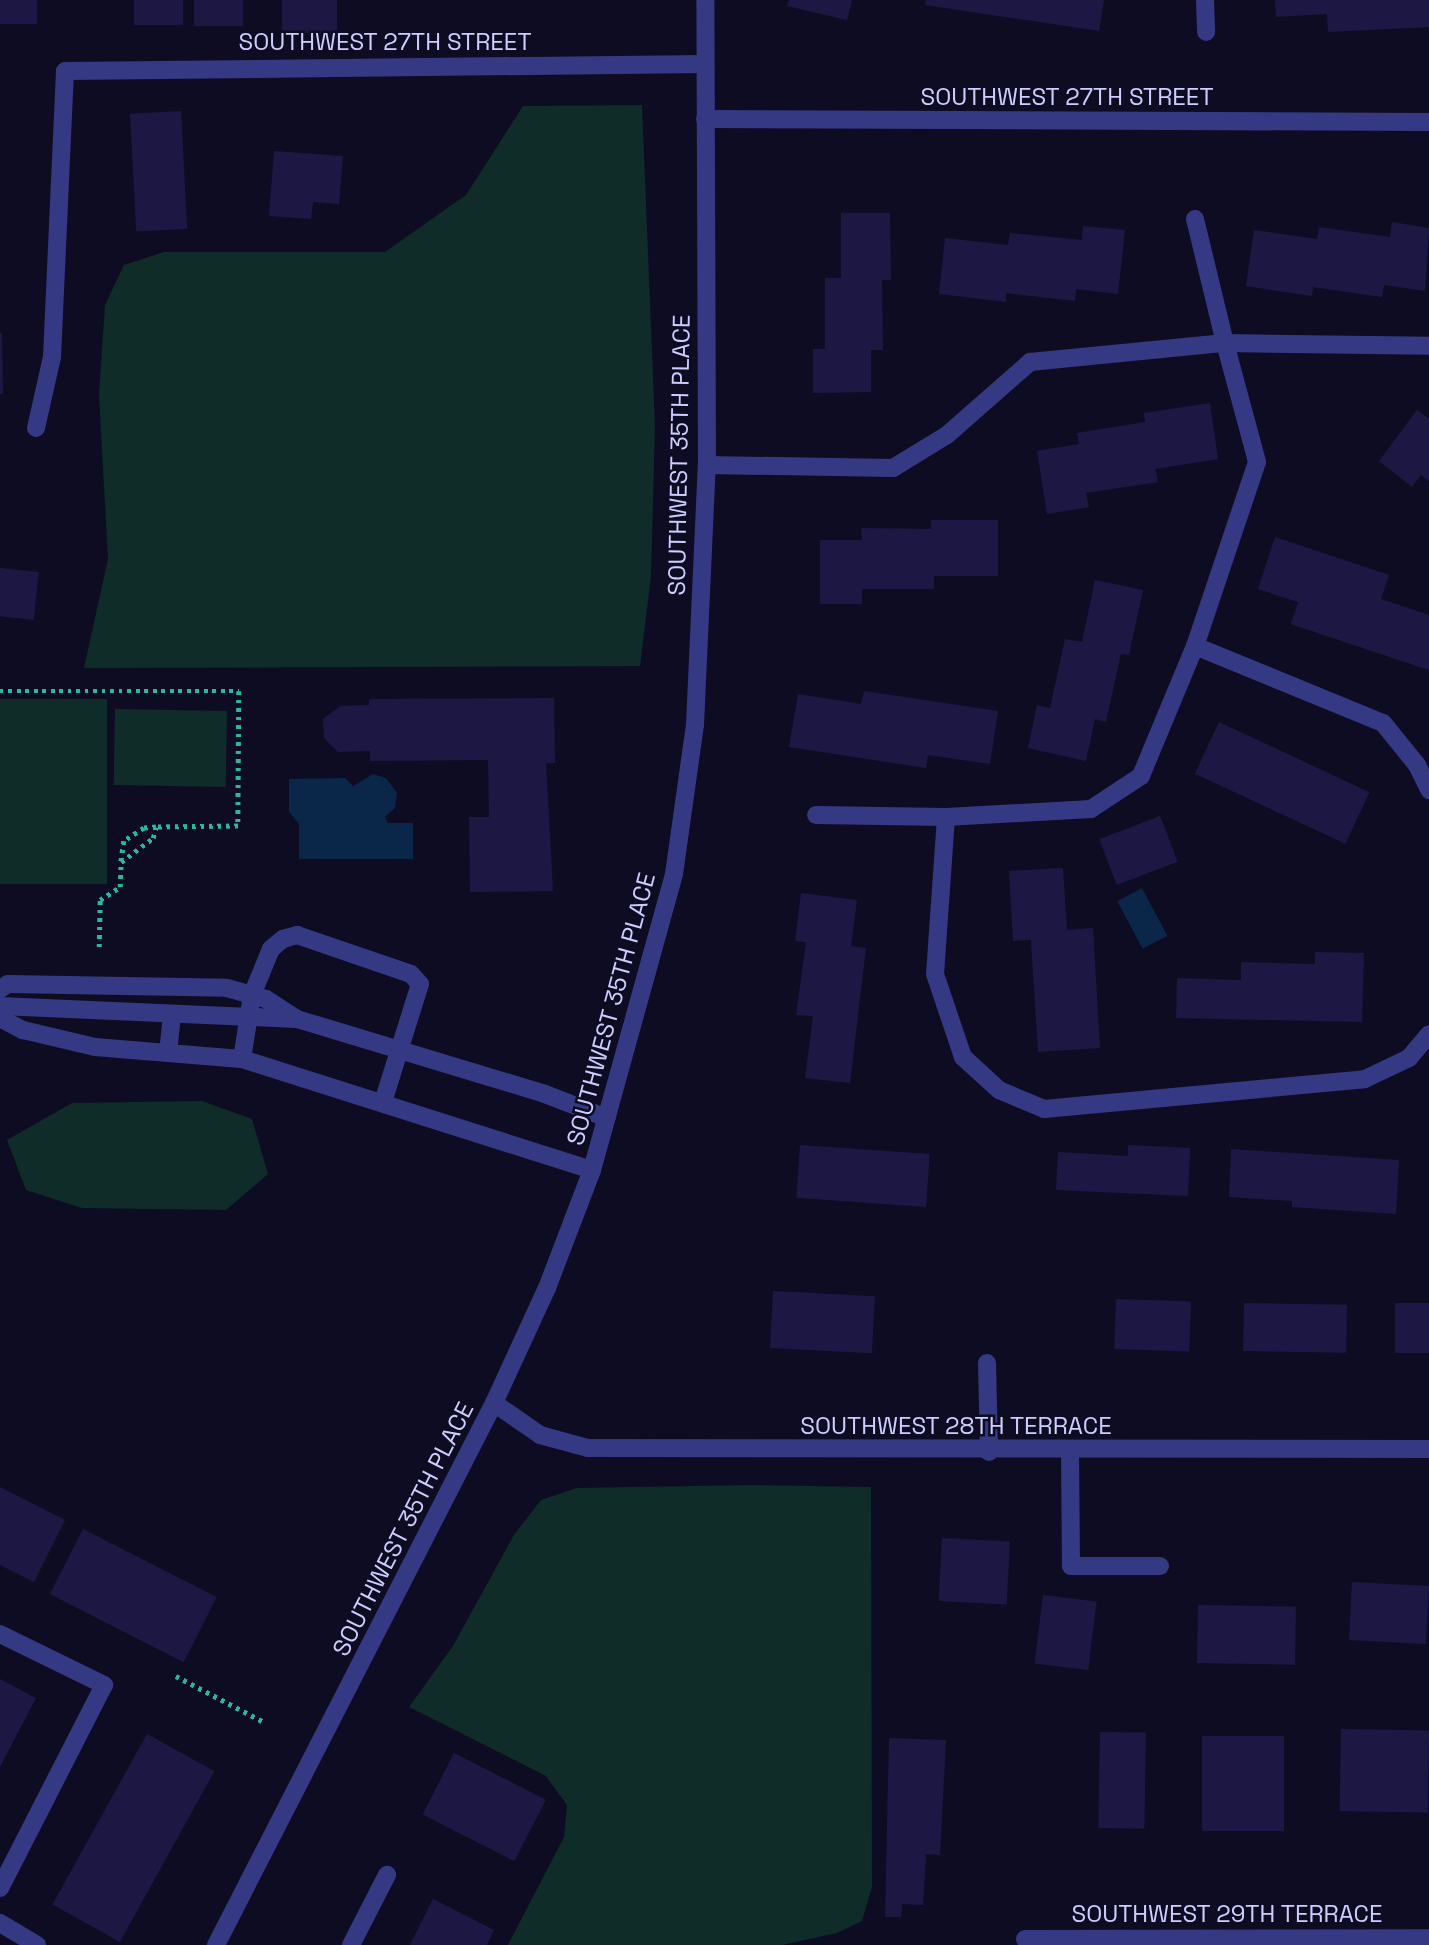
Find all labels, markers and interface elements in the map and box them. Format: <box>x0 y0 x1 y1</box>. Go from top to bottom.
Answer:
street label: SOUTHWEST 27TH STREET <box>238 28 532 56</box>
street label: SOUTHWEST 27TH STREET <box>920 83 1214 111</box>
street label: SOUTHWEST 35TH PLACE <box>662 314 696 596</box>
street label: SOUTHWEST 35TH PLACE <box>561 869 661 1149</box>
street label: SOUTHWEST 35TH PLACE <box>326 1397 480 1661</box>
street label: SOUTHWEST 28TH TERRACE <box>800 1412 1112 1440</box>
street label: SOUTHWEST 29TH TERRACE <box>1071 1900 1383 1928</box>

